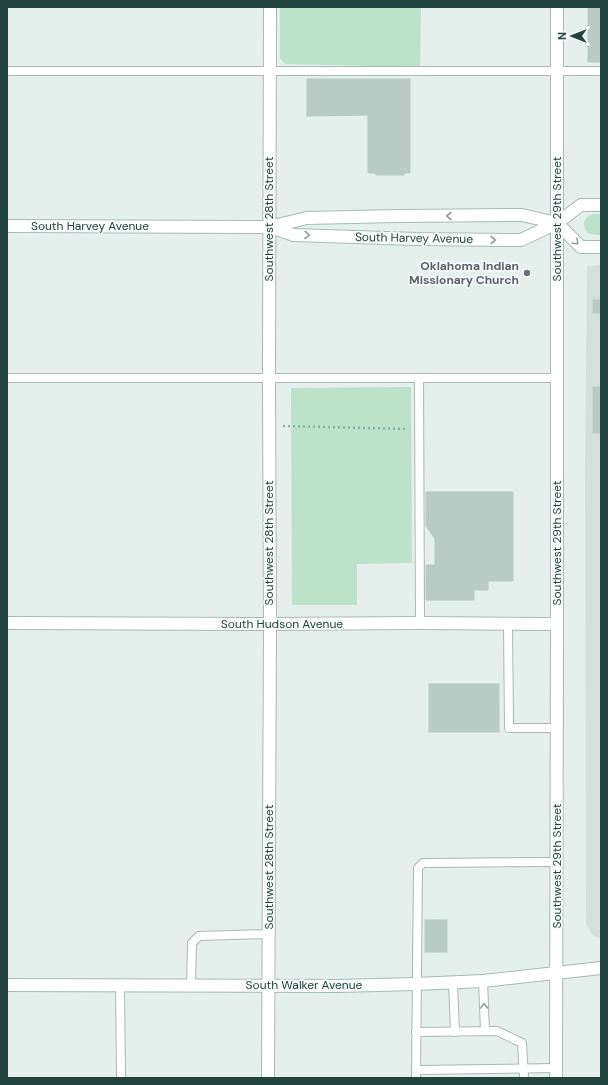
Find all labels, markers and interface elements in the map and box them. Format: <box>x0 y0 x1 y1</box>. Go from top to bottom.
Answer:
north arrow <box>552 16 592 56</box>
text: N <box>555 32 569 40</box>
street label: Southwest 28th Street <box>261 156 277 281</box>
street label: Southwest 29th Street <box>549 156 565 282</box>
one-way arrow <box>446 212 452 220</box>
street label: South Harvey Avenue <box>31 218 149 234</box>
street label: South Harvey Avenue <box>355 229 473 247</box>
one-way arrow <box>304 231 310 240</box>
one-way arrow <box>490 236 496 244</box>
one-way arrow <box>571 237 579 245</box>
place label: Oklahoma Indian Missionary Church <box>409 258 519 288</box>
marker: Oklahoma Indian Missionary Church <box>522 268 532 278</box>
street label: Southwest 28th Street <box>261 480 277 605</box>
street label: Southwest 29th Street <box>549 480 565 606</box>
street label: South Hudson Avenue <box>221 616 343 632</box>
street label: Southwest 29th Street <box>549 803 565 929</box>
street label: Southwest 28th Street <box>261 804 277 929</box>
street label: South Walker Avenue <box>246 977 363 993</box>
one-way arrow <box>480 1003 488 1009</box>

